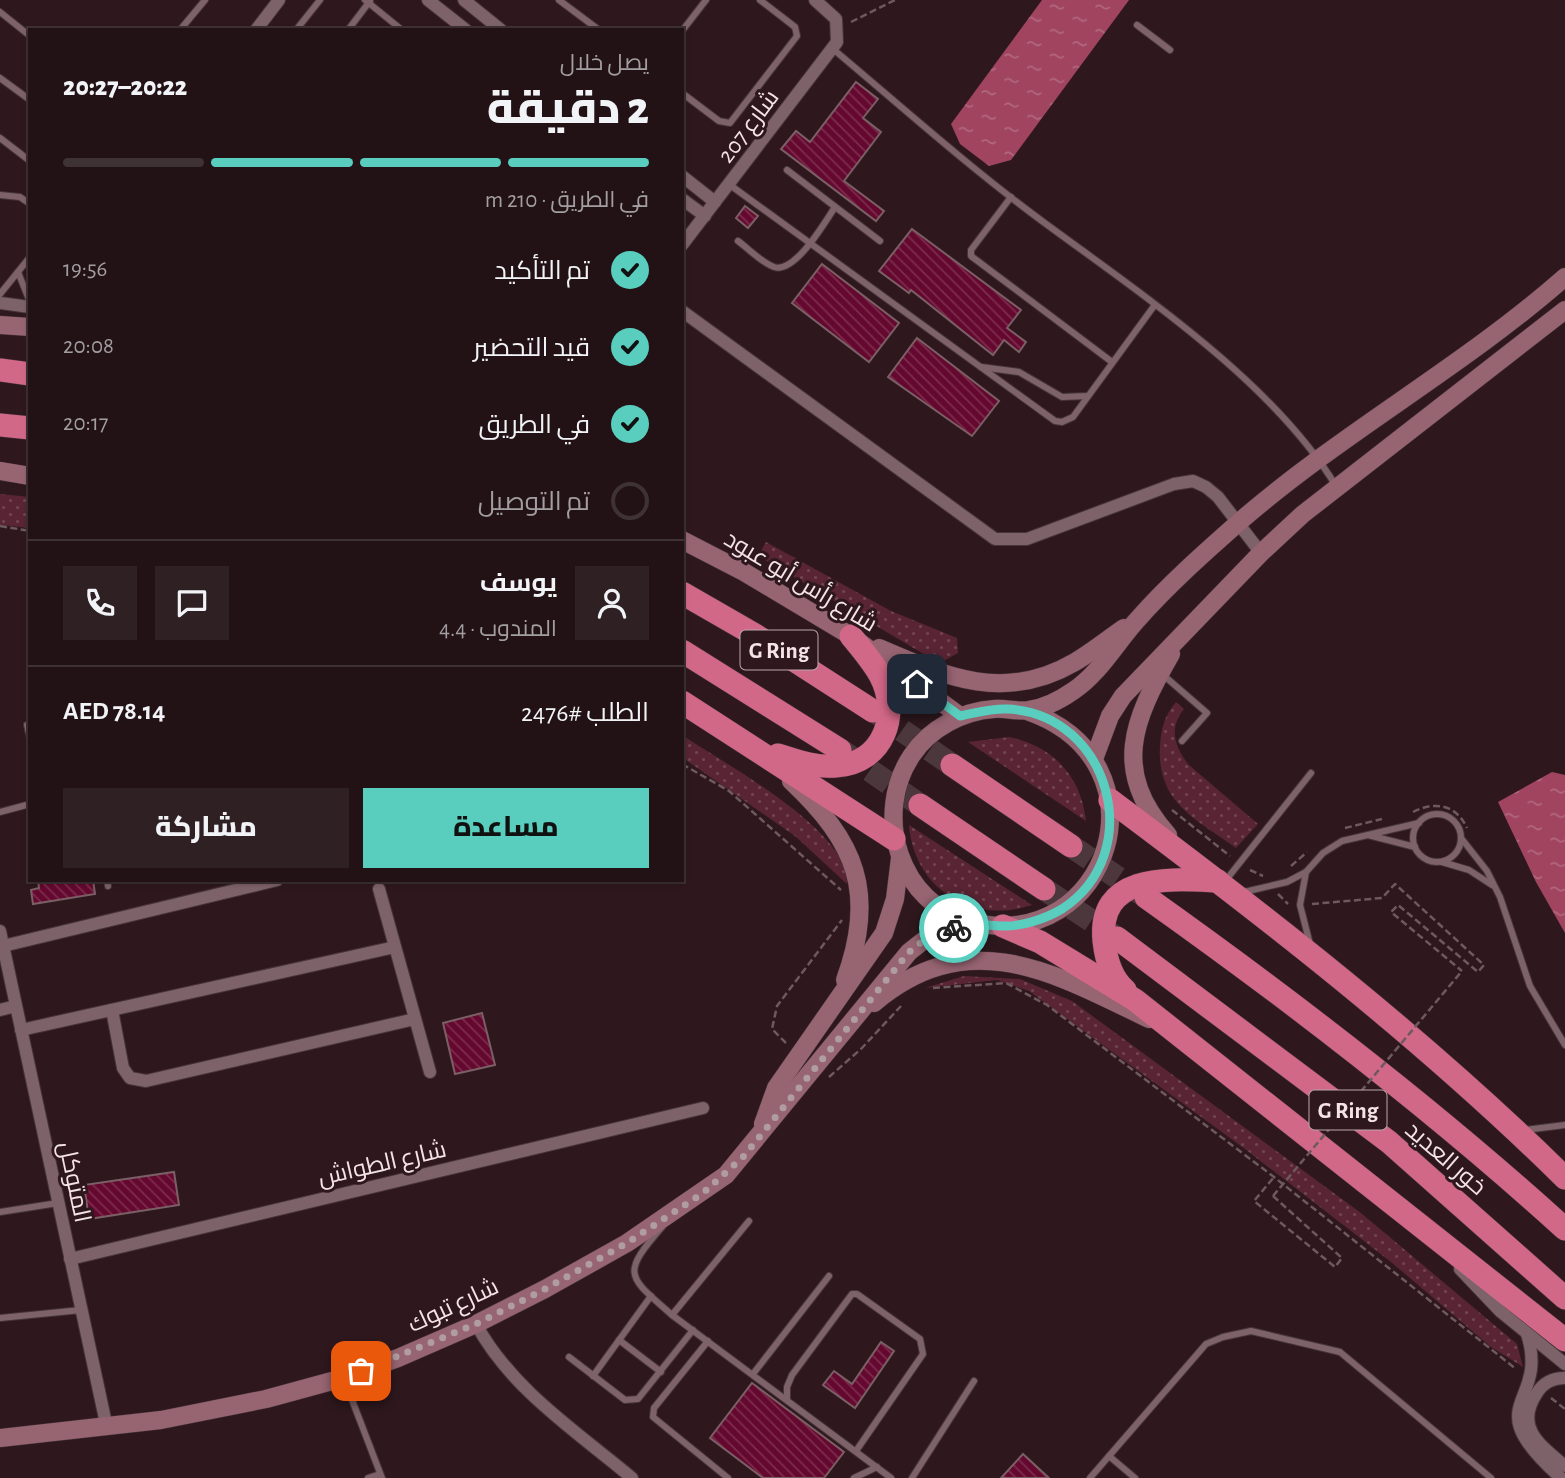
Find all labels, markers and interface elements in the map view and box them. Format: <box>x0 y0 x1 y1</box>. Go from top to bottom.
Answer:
text: يصل خلال <box>560 52 649 75</box>
text: 20:22–20:27 <box>63 74 187 100</box>
street label: شارع 207 <box>713 85 786 169</box>
text: 2 دقيقة <box>487 86 649 132</box>
text: في الطريق · 210 m <box>485 189 649 212</box>
icon: check <box>611 251 649 289</box>
text: 19:56 <box>63 258 107 281</box>
text: تم التأكيد <box>494 258 590 284</box>
icon: check <box>611 328 649 366</box>
text: 20:08 <box>63 335 114 358</box>
text: قيد التحضير <box>473 335 590 361</box>
icon: check <box>611 405 649 443</box>
text: 20:17 <box>63 412 108 435</box>
text: في الطريق <box>478 412 590 438</box>
text: تم التوصيل <box>478 489 590 515</box>
street label: شارع رأس أبو عبود <box>718 523 884 639</box>
button: phone <box>63 566 137 640</box>
button: chat <box>155 566 229 640</box>
button: person <box>575 566 649 640</box>
text: يوسف <box>480 570 557 596</box>
text: المندوب · 4.4 <box>439 618 557 641</box>
road number: G Ring <box>740 630 818 670</box>
pin <box>887 654 947 714</box>
icon: home <box>898 665 936 703</box>
text: AED 78.14 <box>63 698 165 724</box>
text: الطلب #2476 <box>521 700 649 726</box>
button: مشاركة <box>63 788 349 868</box>
button: مساعدة <box>363 788 649 868</box>
courier <box>919 893 989 963</box>
icon: bike <box>935 909 973 947</box>
road number: G Ring <box>1310 1091 1386 1130</box>
street label: خور العديد <box>1401 1118 1490 1200</box>
street label: شارع الطواش <box>316 1137 449 1193</box>
street label: المتوكل <box>53 1140 94 1225</box>
street label: شارع تبوك <box>404 1274 504 1340</box>
pin <box>331 1341 391 1401</box>
icon: bag <box>342 1352 380 1390</box>

